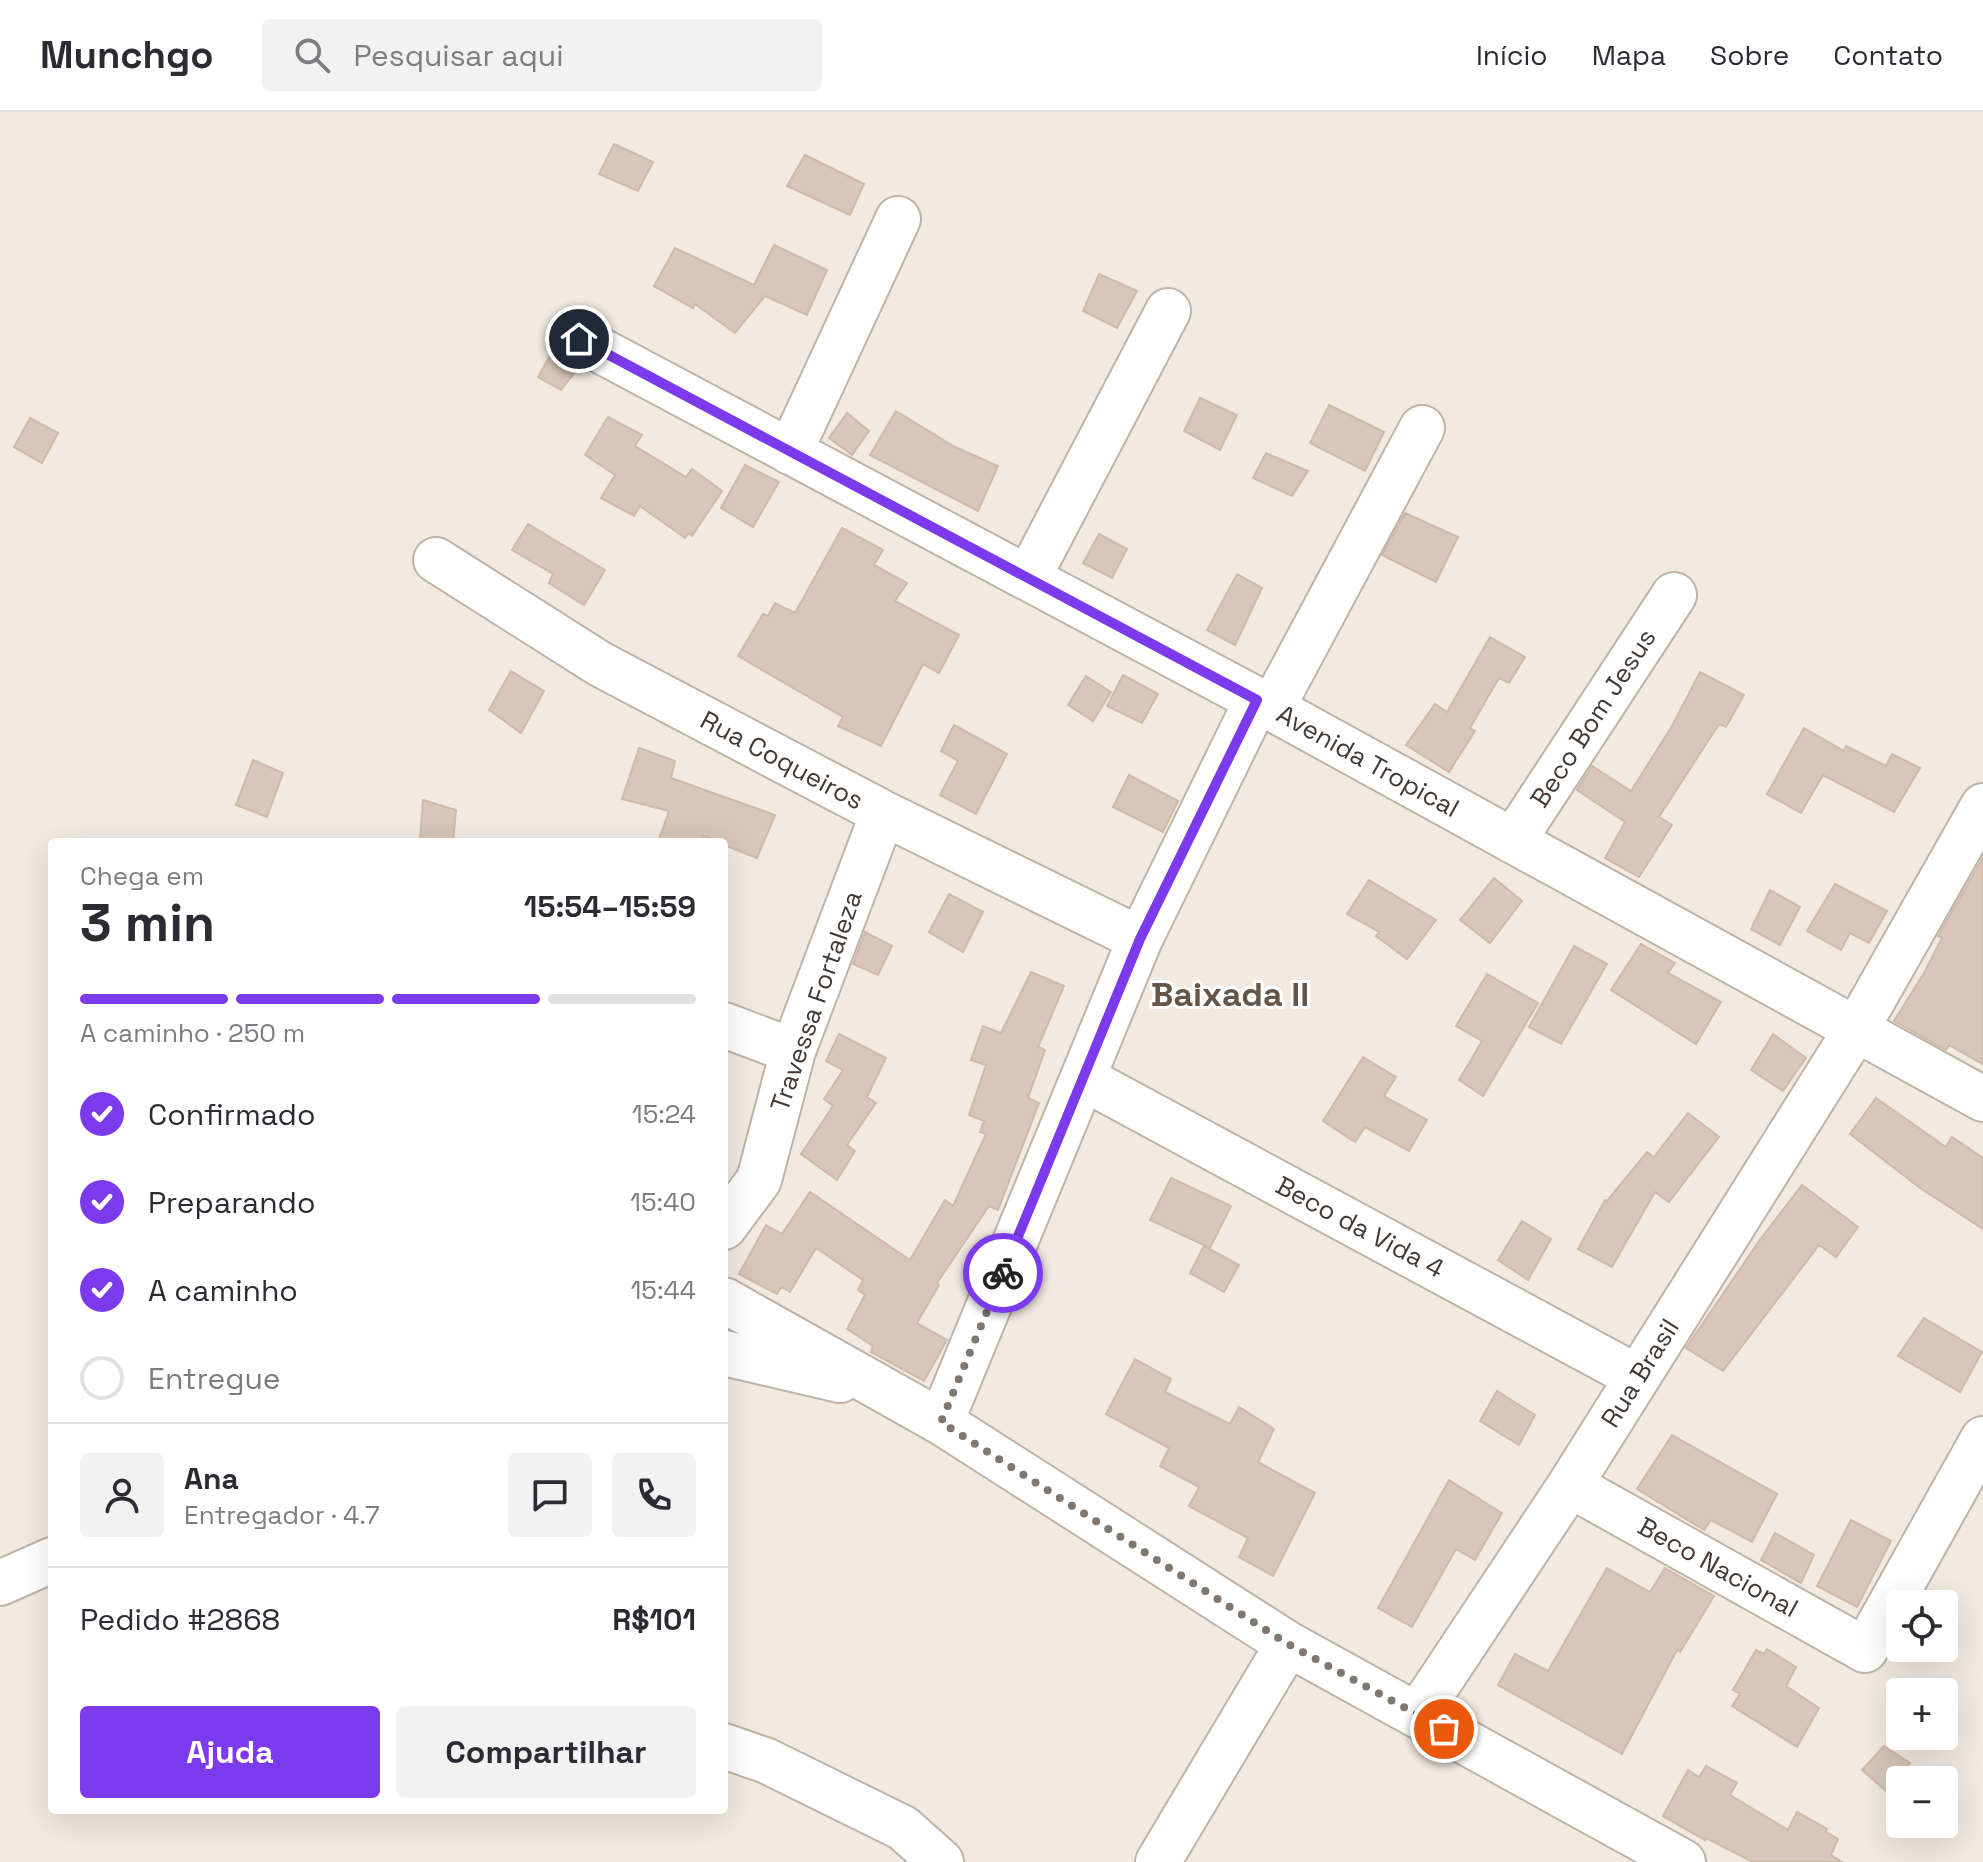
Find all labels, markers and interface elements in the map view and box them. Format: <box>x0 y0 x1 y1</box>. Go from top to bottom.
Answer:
search box <box>262 19 822 91</box>
text: Munchgo <box>40 31 214 79</box>
icon: search <box>290 33 334 77</box>
text: Pesquisar aqui <box>354 36 564 75</box>
text: Início <box>1476 37 1548 73</box>
text: Mapa <box>1592 37 1666 73</box>
text: Sobre <box>1710 37 1789 73</box>
text: Contato <box>1833 37 1943 73</box>
pin <box>545 305 613 373</box>
icon: home <box>557 317 601 361</box>
street label: Beco Bom Jesus <box>1522 622 1664 814</box>
street label: Avenida Tropical <box>1271 697 1465 825</box>
street label: Rua Coqueiros <box>694 703 870 817</box>
text: Chega em <box>80 859 204 893</box>
street label: Travessa Fortaleza <box>762 886 870 1116</box>
text: 15:54–15:59 <box>524 887 696 926</box>
text: 3 min <box>80 890 215 956</box>
district label: Baixada II <box>1151 973 1309 1016</box>
text: A caminho · 250 m <box>80 1016 305 1050</box>
icon: check <box>80 1092 124 1136</box>
text: Confirmado <box>148 1095 315 1134</box>
text: 15:24 <box>632 1097 696 1131</box>
street label: Beco da Vida 4 <box>1270 1168 1450 1286</box>
icon: check <box>80 1180 124 1224</box>
text: Preparando <box>148 1183 315 1222</box>
text: 15:40 <box>630 1185 696 1219</box>
courier <box>963 1233 1043 1313</box>
icon: bike <box>981 1251 1025 1295</box>
icon: check <box>80 1268 124 1312</box>
text: A caminho <box>148 1271 298 1310</box>
text: 15:44 <box>630 1273 696 1307</box>
street label: Rua Brasil <box>1593 1312 1687 1434</box>
text: Entregue <box>148 1359 281 1398</box>
button: person <box>80 1453 164 1537</box>
button: chat <box>508 1453 592 1537</box>
button: phone <box>612 1453 696 1537</box>
text: Ana <box>184 1459 239 1498</box>
text: Entregador · 4.7 <box>184 1498 380 1532</box>
street label: Beco Nacional <box>1632 1509 1804 1625</box>
map controls <box>1886 1590 1958 1838</box>
button: locate <box>1886 1590 1958 1662</box>
text: Pedido #2868 <box>80 1600 280 1639</box>
text: R$101 <box>612 1600 696 1639</box>
button: + <box>1886 1678 1958 1750</box>
pin <box>1410 1695 1478 1763</box>
button: Ajuda <box>80 1706 380 1798</box>
button: Compartilhar <box>396 1706 696 1798</box>
icon: bag <box>1422 1707 1466 1751</box>
button: − <box>1886 1766 1958 1838</box>

